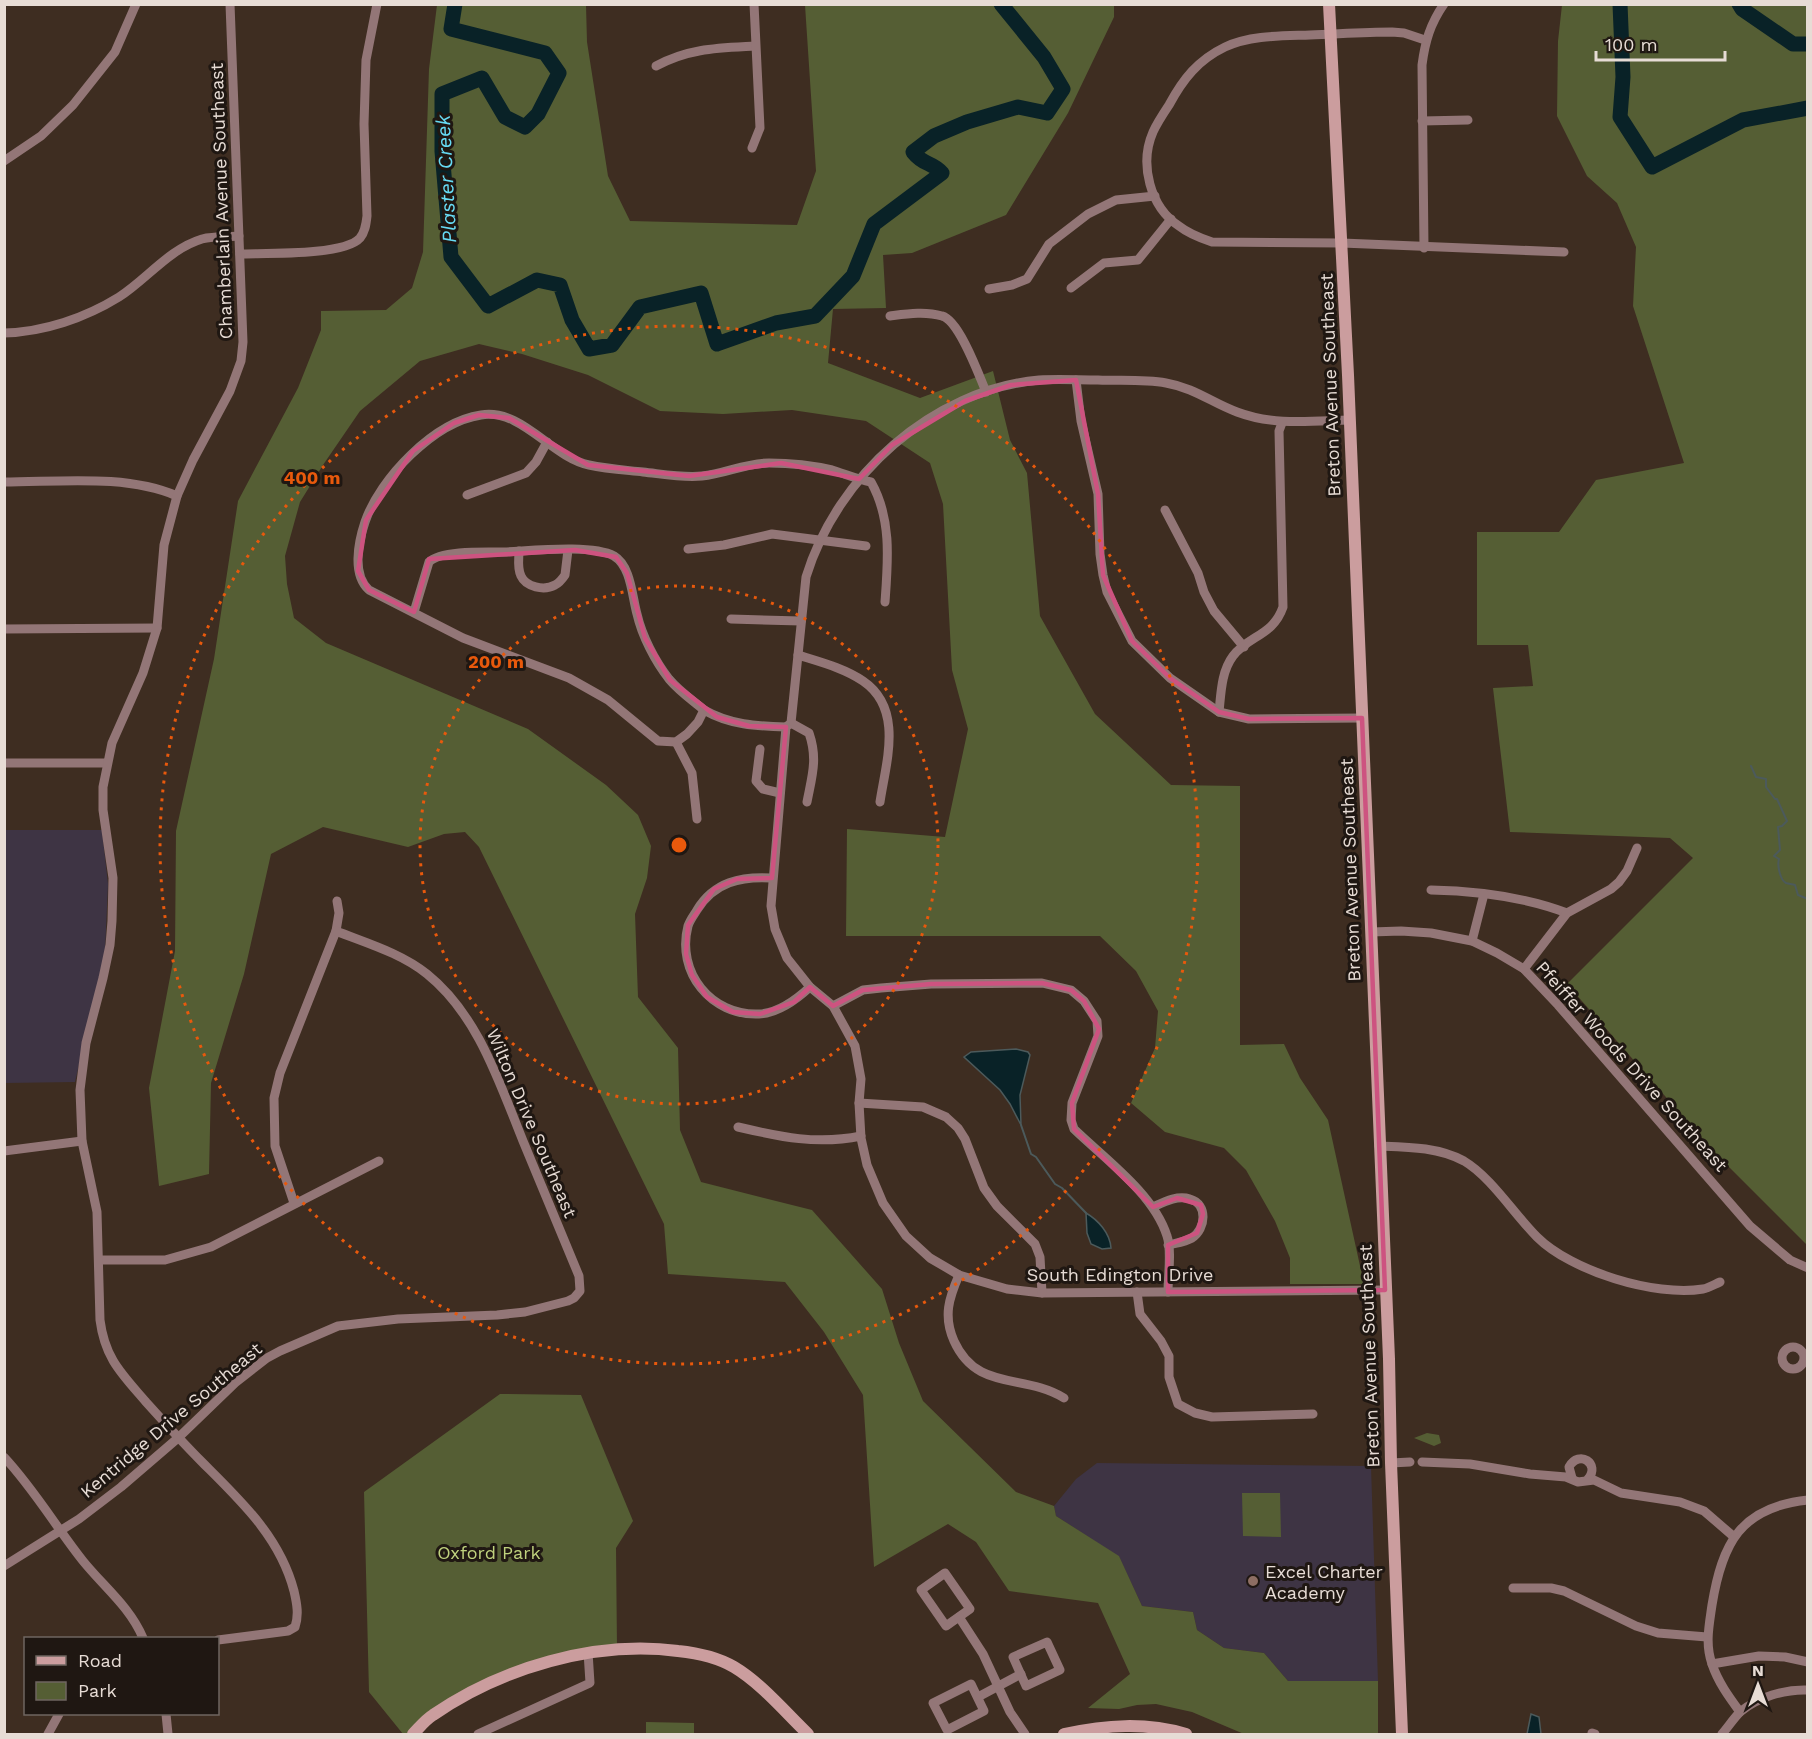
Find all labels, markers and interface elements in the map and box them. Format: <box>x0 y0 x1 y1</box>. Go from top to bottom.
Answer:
scale bar <box>1596 24 1725 62</box>
text: 100 m <box>1605 34 1658 55</box>
street label: Chamberlain Avenue Southeast <box>206 62 236 340</box>
water label: Plaster Creek <box>431 113 461 244</box>
street label: Breton Avenue Southeast <box>1316 273 1344 497</box>
text: 400 m <box>284 467 340 488</box>
text: 200 m <box>468 651 524 672</box>
street label: Breton Avenue Southeast <box>1336 758 1364 982</box>
centre of rings <box>669 835 689 855</box>
street label: Pfeiffer Woods Drive Southeast <box>1532 957 1732 1176</box>
street label: Wilton Drive Southeast <box>483 1025 582 1221</box>
street label: Breton Avenue Southeast <box>1355 1244 1383 1468</box>
street label: South Edington Drive <box>1027 1264 1213 1285</box>
street label: Kentridge Drive Southeast <box>76 1338 266 1502</box>
park label: Oxford Park <box>437 1542 541 1563</box>
place label: Excel Charter Academy <box>1265 1561 1383 1603</box>
marker: Excel Charter Academy <box>1246 1574 1260 1588</box>
legend <box>24 1637 219 1715</box>
text: Road <box>78 1650 122 1671</box>
north arrow <box>1728 1655 1788 1715</box>
text: N <box>1752 1661 1764 1680</box>
text: Park <box>78 1680 117 1701</box>

